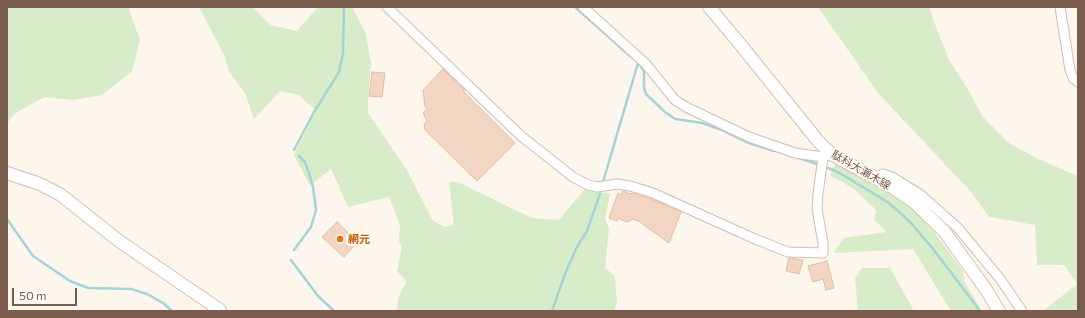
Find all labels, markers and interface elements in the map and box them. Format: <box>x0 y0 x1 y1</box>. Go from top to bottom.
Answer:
street label: 駄科大瀬木線 <box>829 148 893 192</box>
place label: 網元 <box>348 232 370 246</box>
marker: 網元 <box>335 234 345 244</box>
scale bar <box>14 280 79 306</box>
text: 50 m <box>19 288 47 302</box>

